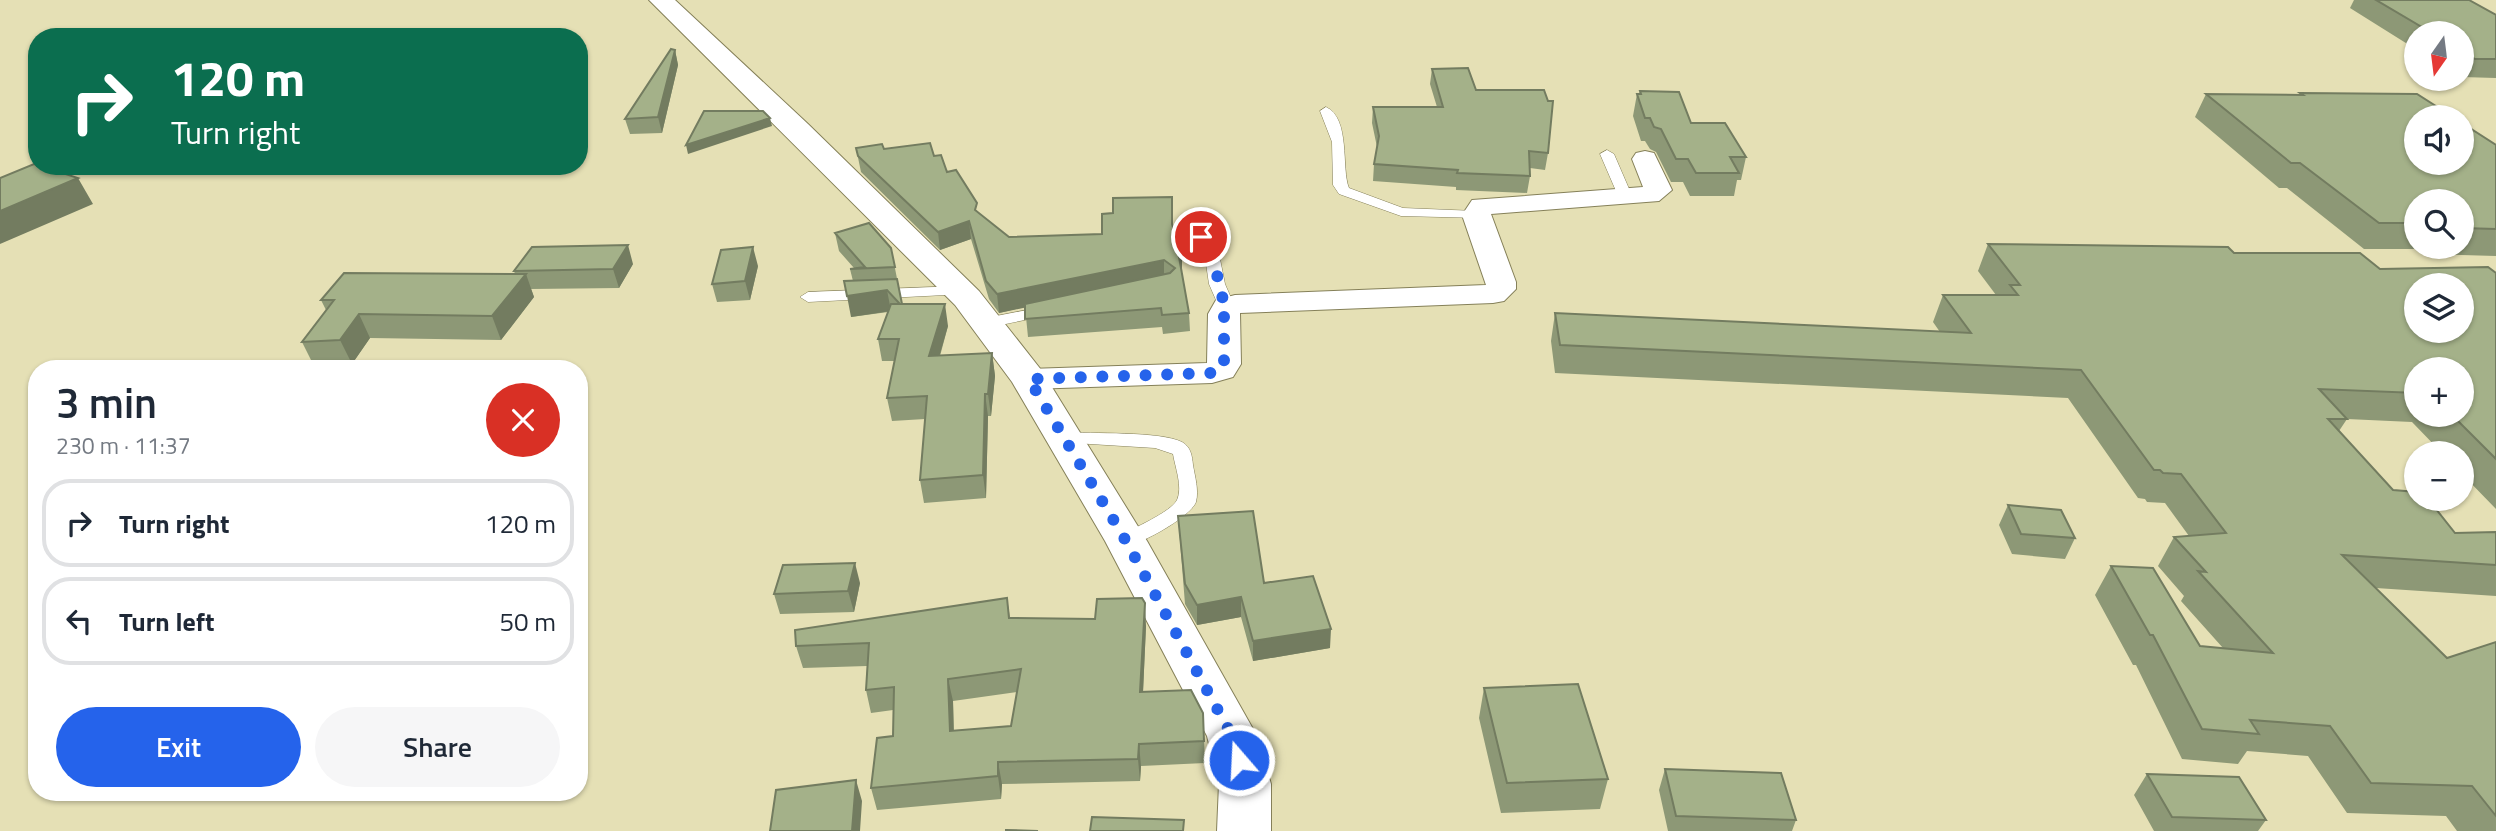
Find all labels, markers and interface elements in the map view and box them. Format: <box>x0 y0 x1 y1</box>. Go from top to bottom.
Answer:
north arrow <box>2404 21 2474 91</box>
map controls <box>2404 21 2474 511</box>
text: 120 m <box>171 40 305 115</box>
icon: right <box>56 56 147 147</box>
button: sound <box>2404 105 2474 175</box>
text: Turn right <box>171 108 300 156</box>
button: search <box>2404 189 2474 259</box>
pin <box>1171 207 1231 267</box>
icon: arrive <box>1182 218 1220 256</box>
button: layers <box>2404 273 2474 343</box>
button: + <box>2404 357 2474 427</box>
text: 3 min <box>56 370 157 434</box>
button: close <box>486 383 560 457</box>
text: 230 m · 11:37 <box>56 428 191 463</box>
button: − <box>2404 441 2474 511</box>
icon: right <box>60 504 98 542</box>
text: Turn right <box>119 504 230 543</box>
text: 120 m <box>485 504 556 543</box>
icon: left <box>60 602 98 640</box>
text: Turn left <box>119 602 214 641</box>
text: 50 m <box>499 602 556 641</box>
button: Exit <box>56 707 301 787</box>
button: Share <box>315 707 560 787</box>
position arrow <box>1202 723 1276 797</box>

